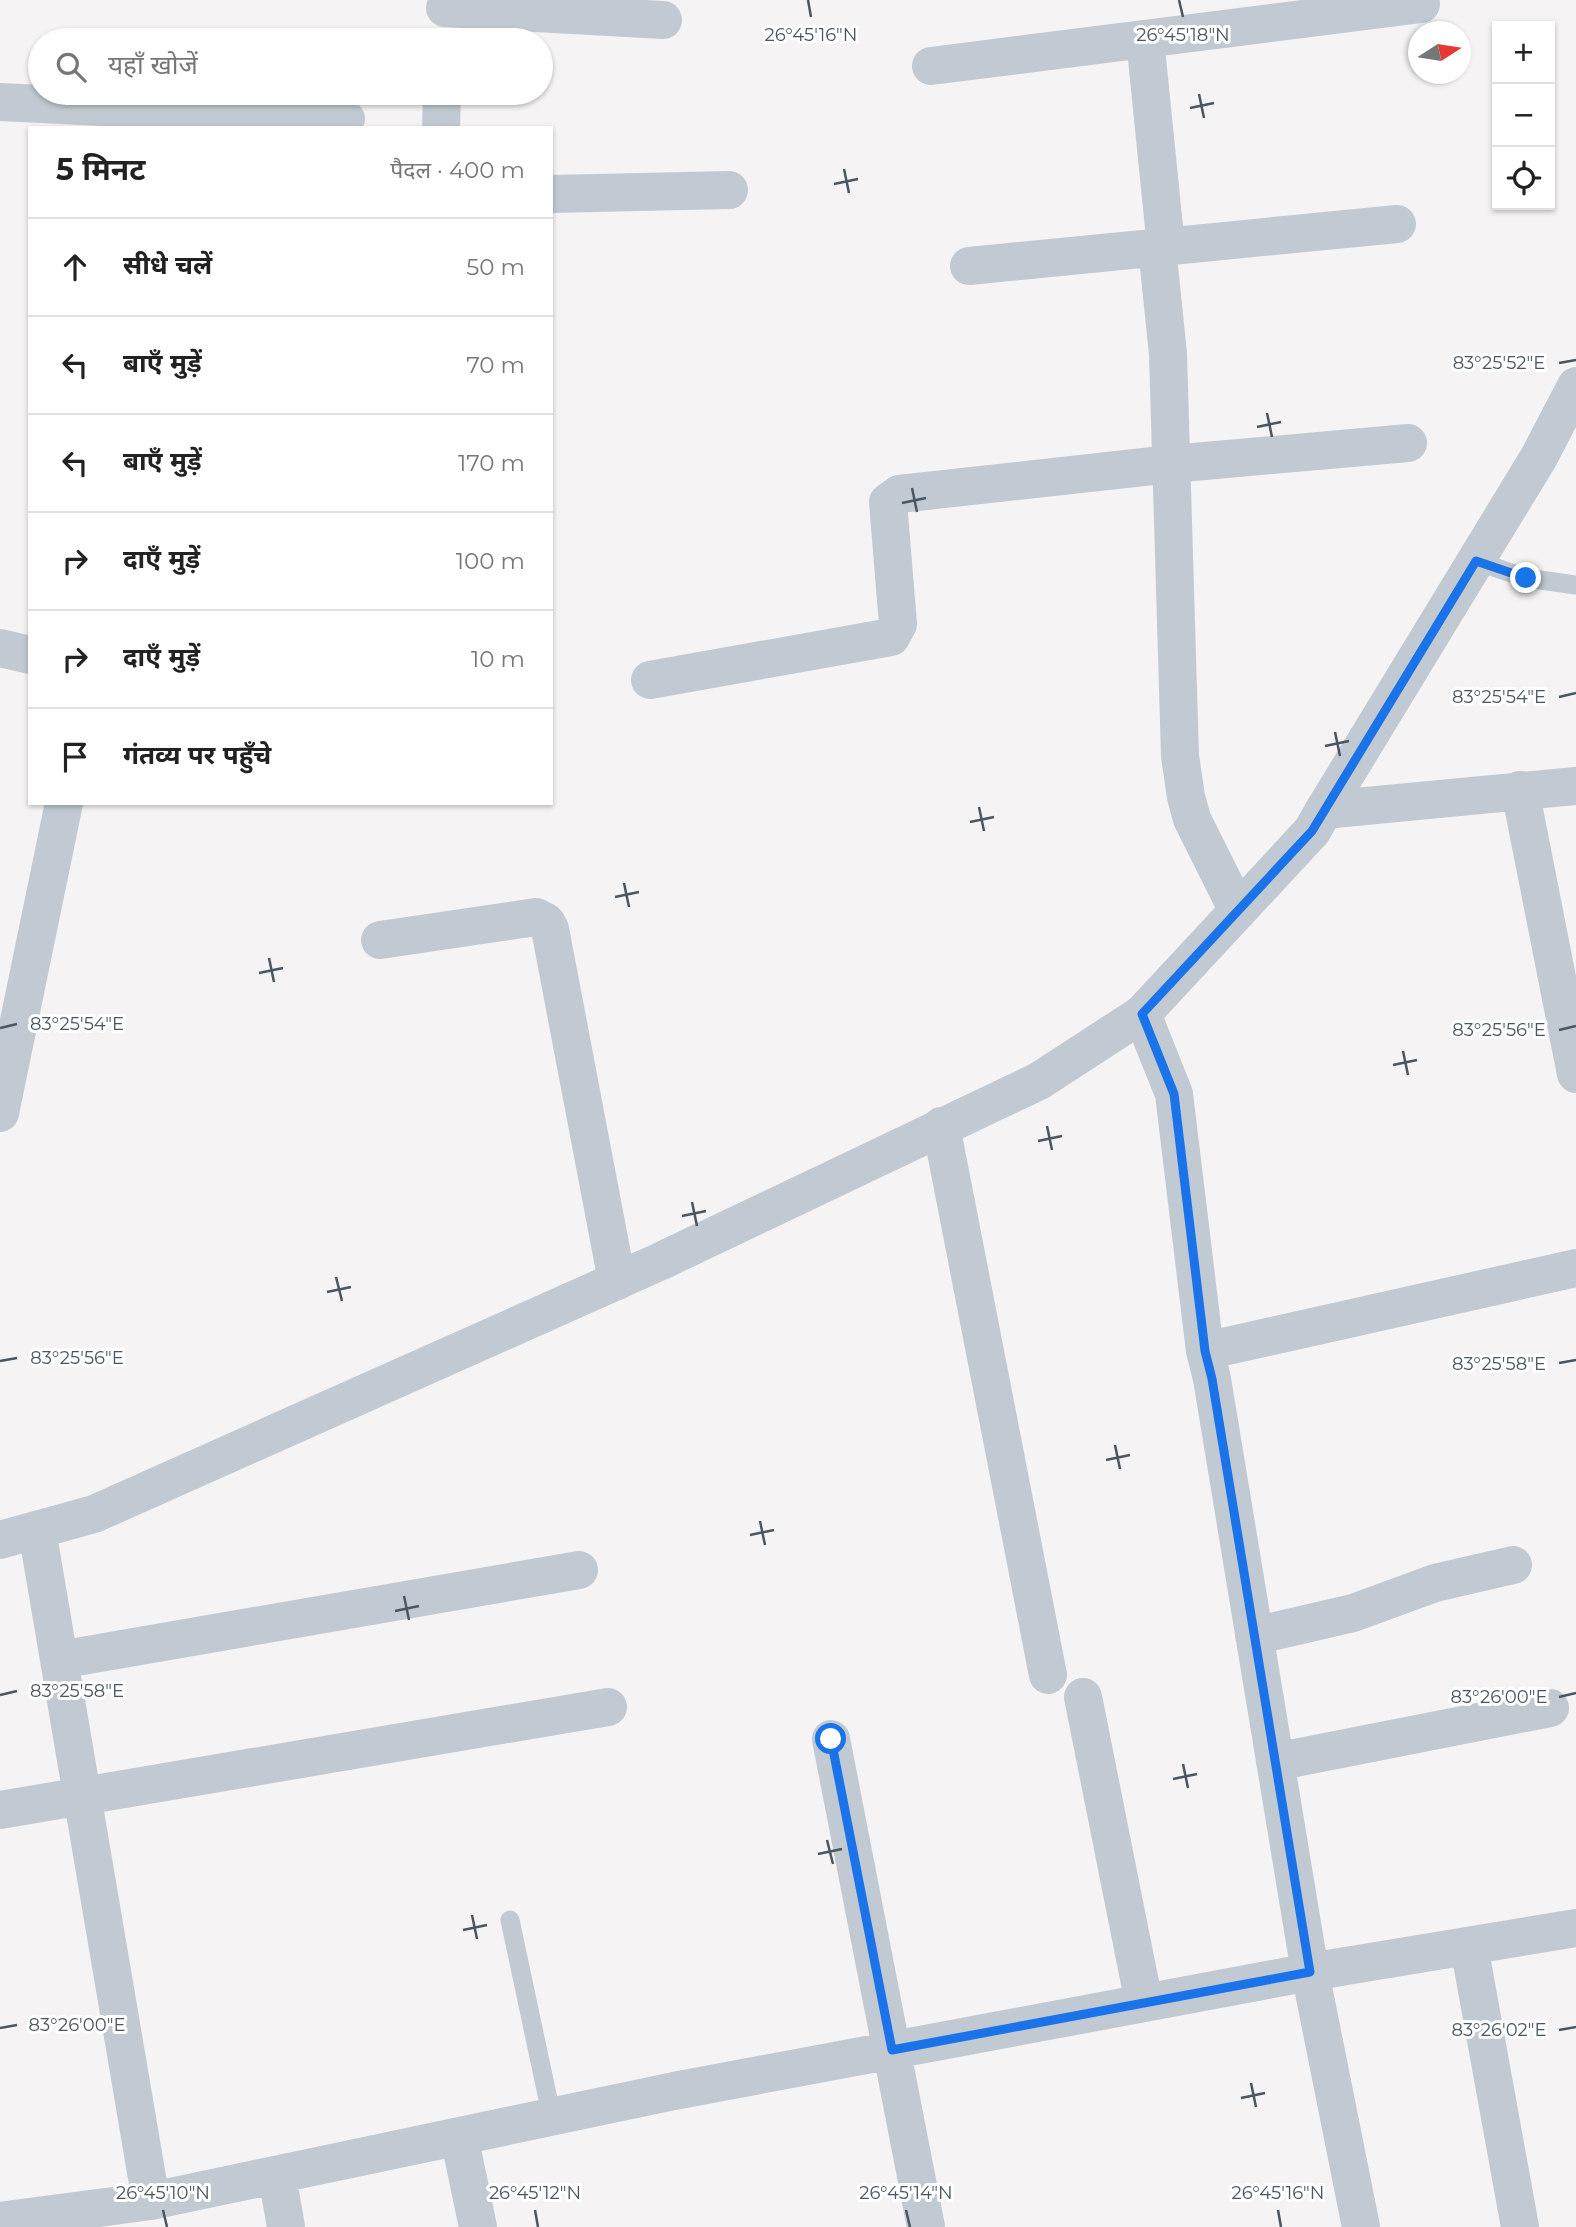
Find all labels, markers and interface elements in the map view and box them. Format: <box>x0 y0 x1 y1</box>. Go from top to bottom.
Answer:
north arrow <box>1408 21 1471 84</box>
map controls <box>1492 21 1555 210</box>
button: + <box>1492 21 1555 84</box>
text: 26°45'16"N <box>765 24 857 46</box>
text: 26°45'18"N <box>1136 24 1230 46</box>
search box <box>28 28 553 105</box>
icon: search <box>52 48 90 86</box>
text: यहाँ खोजें <box>108 49 198 81</box>
button: − <box>1492 84 1555 147</box>
button: locate <box>1492 147 1555 210</box>
text: 5 मिनट <box>56 151 145 188</box>
text: पैदल · 400 m <box>390 156 525 184</box>
icon: ahead <box>56 248 94 286</box>
text: सीधे चलें <box>123 249 212 281</box>
text: 50 m <box>466 253 525 281</box>
icon: left <box>56 346 94 384</box>
text: बाएँ मुड़ें <box>123 347 202 379</box>
text: 70 m <box>466 351 525 379</box>
text: 83°25'52"E <box>1453 352 1545 374</box>
icon: left <box>56 444 94 482</box>
text: बाएँ मुड़ें <box>123 445 202 477</box>
text: 170 m <box>458 449 525 477</box>
icon: right <box>56 542 94 580</box>
text: दाएँ मुड़ें <box>123 543 200 575</box>
text: 100 m <box>456 547 525 575</box>
route end <box>1510 562 1541 593</box>
icon: right <box>56 640 94 678</box>
text: दाएँ मुड़ें <box>123 641 200 673</box>
text: 10 m <box>471 645 525 673</box>
text: 83°25'54"E <box>1452 686 1546 708</box>
icon: arrive <box>56 738 94 776</box>
text: गंतव्य पर पहुँचे <box>123 739 271 771</box>
text: 83°25'54"E <box>30 1013 124 1035</box>
text: 83°25'56"E <box>1452 1019 1546 1041</box>
text: 83°25'56"E <box>30 1347 124 1369</box>
text: 83°25'58"E <box>1452 1353 1546 1375</box>
text: 83°25'58"E <box>30 1680 124 1702</box>
text: 83°26'00"E <box>1451 1686 1547 1708</box>
route start <box>815 1723 846 1754</box>
text: 83°26'00"E <box>29 2014 125 2036</box>
text: 83°26'02"E <box>1451 2019 1547 2041</box>
text: 26°45'10"N <box>116 2182 210 2204</box>
text: 26°45'12"N <box>489 2182 581 2204</box>
text: 26°45'14"N <box>859 2182 953 2204</box>
text: 26°45'16"N <box>1232 2182 1324 2204</box>

